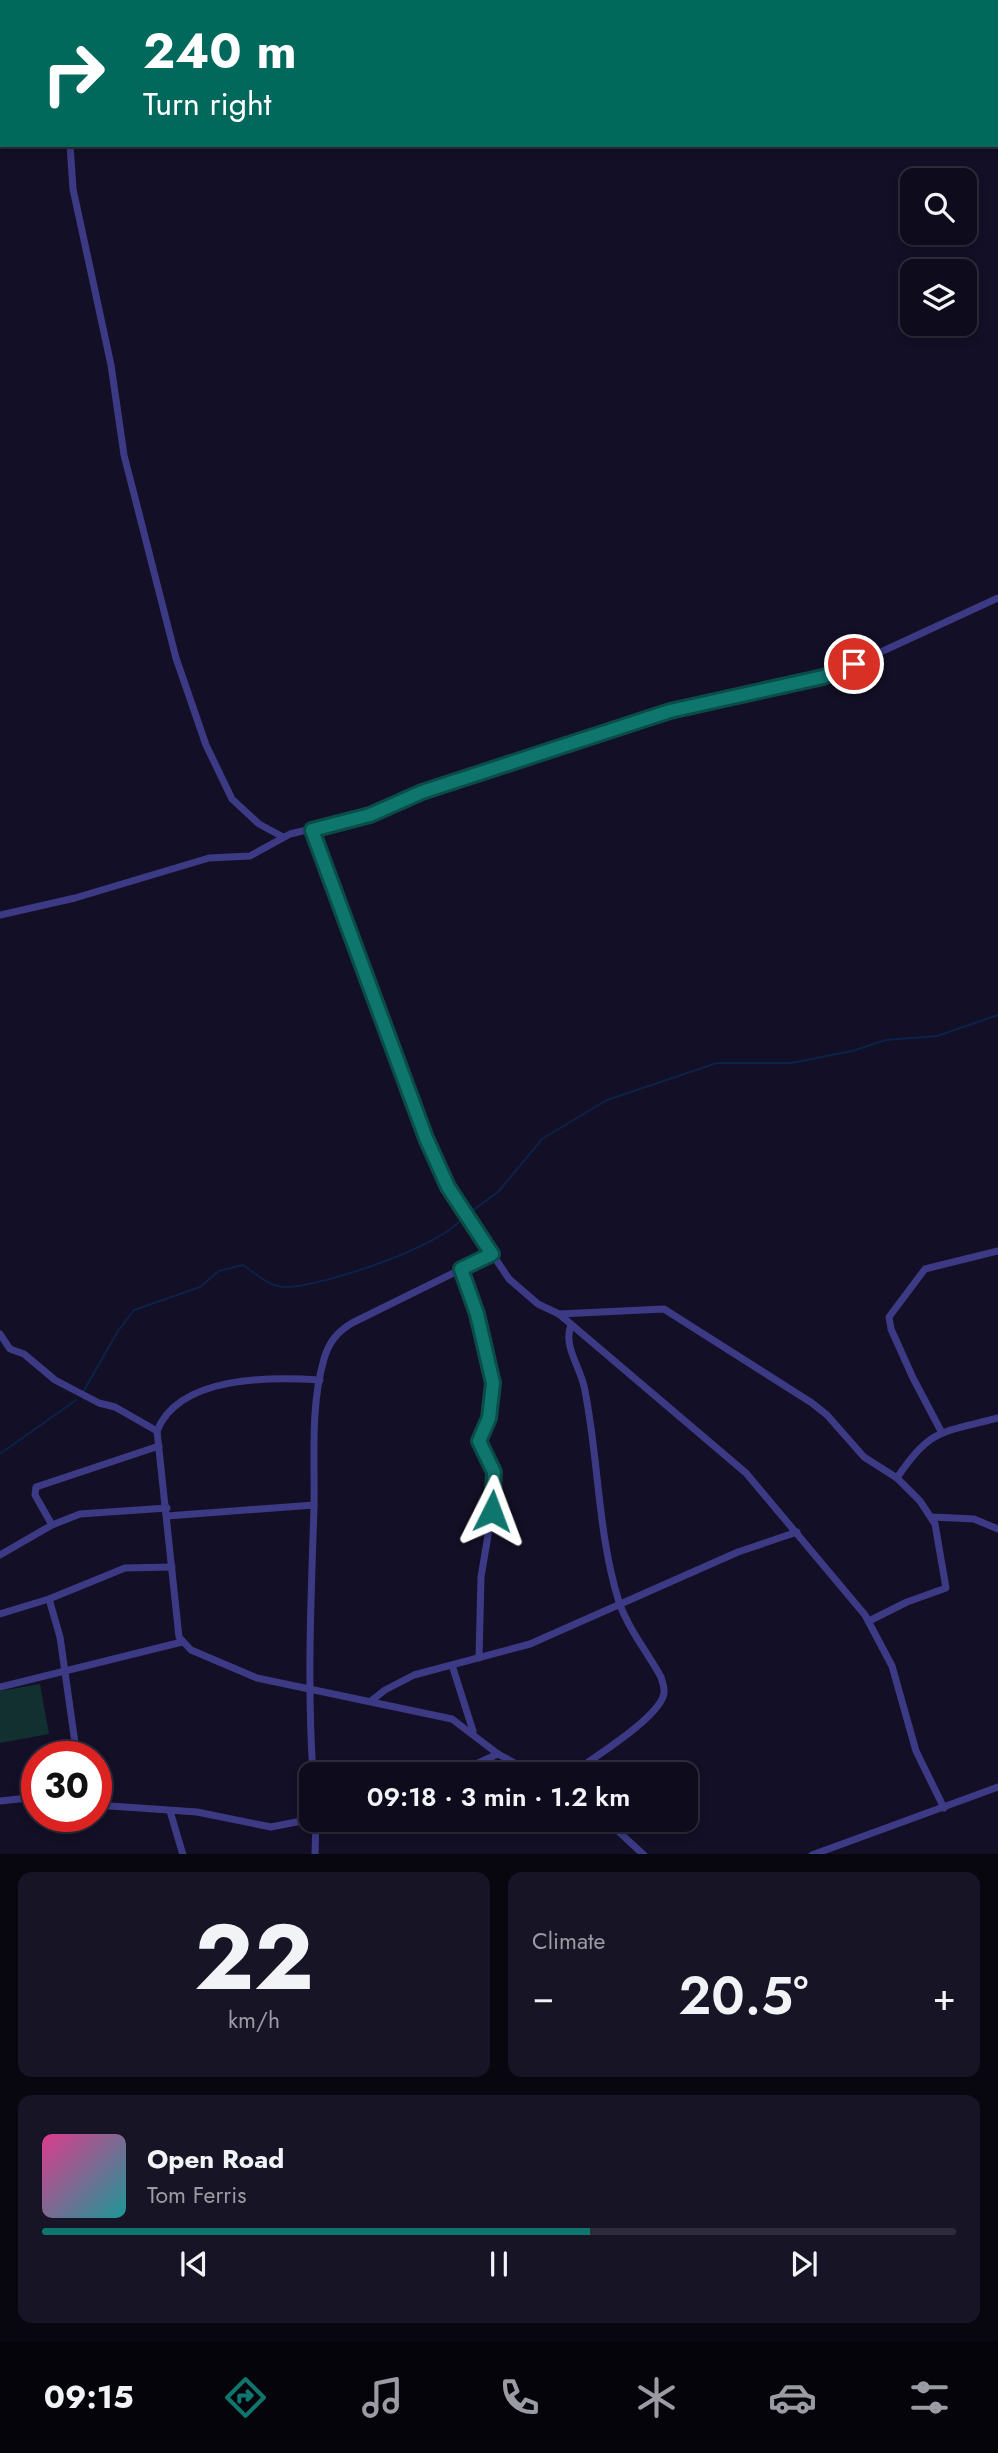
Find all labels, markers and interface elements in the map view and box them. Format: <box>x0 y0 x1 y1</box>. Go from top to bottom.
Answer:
text: 240 m <box>143 16 297 86</box>
icon: right <box>28 28 119 119</box>
text: Turn right <box>143 81 272 127</box>
map controls <box>900 168 977 336</box>
button: search <box>900 168 977 245</box>
button: layers <box>900 259 977 336</box>
pin <box>824 634 884 694</box>
icon: arrive <box>835 645 873 683</box>
position arrow <box>455 1474 529 1548</box>
speed limit sign: 30 <box>21 1741 112 1832</box>
text: 09:18 · 3 min · 1.2 km <box>367 1778 630 1816</box>
text: 22 <box>194 1892 314 2023</box>
text: Climate <box>532 1924 605 1958</box>
text: 20.5° <box>679 1958 808 2034</box>
text: − <box>532 1969 554 2024</box>
text: + <box>933 1969 956 2024</box>
text: km/h <box>228 2003 280 2037</box>
text: Open Road <box>147 2140 284 2178</box>
text: Tom Ferris <box>147 2178 246 2212</box>
icon: previous <box>175 2245 213 2283</box>
icon: pause <box>480 2245 518 2283</box>
icon: next <box>785 2245 823 2283</box>
icon: directions <box>221 2373 270 2422</box>
icon: music <box>358 2373 407 2422</box>
icon: phone <box>495 2373 544 2422</box>
icon: climate <box>632 2373 681 2422</box>
icon: car <box>768 2373 817 2422</box>
icon: filters <box>905 2373 954 2422</box>
text: 09:15 <box>44 2374 134 2420</box>

